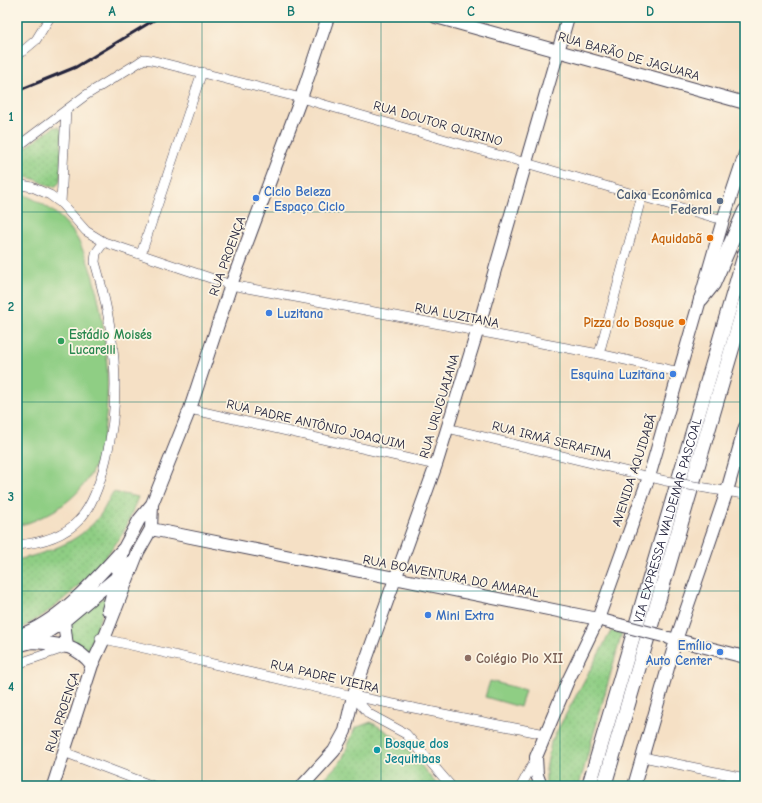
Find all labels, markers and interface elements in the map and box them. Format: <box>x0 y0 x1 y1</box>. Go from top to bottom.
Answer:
text: A <box>108 4 116 19</box>
text: B <box>287 4 295 19</box>
text: C <box>467 4 475 19</box>
text: D <box>646 4 654 19</box>
street label: RUA BARÃO DE JAGUARA <box>556 28 702 84</box>
street label: RUA DOUTOR QUIRINO <box>372 97 504 149</box>
text: 1 <box>8 109 14 124</box>
place label: Ciclo Beleza - Espaço Ciclo <box>264 184 345 214</box>
place label: Caixa Econômica Federal <box>617 187 712 217</box>
marker: Ciclo Beleza - Espaço Ciclo <box>251 193 261 203</box>
marker: Caixa Econômica Federal <box>715 196 725 206</box>
street label: RUA PROENÇA <box>206 214 249 298</box>
place label: Aquidabã <box>651 231 702 246</box>
marker: Aquidabã <box>705 233 715 243</box>
text: 2 <box>8 299 14 314</box>
street label: RUA LUZITANA <box>414 299 501 331</box>
place label: Luzitana <box>277 306 323 321</box>
marker: Luzitana <box>264 308 274 318</box>
place label: Pizza do Bosque <box>583 315 675 330</box>
marker: Pizza do Bosque <box>677 317 687 327</box>
place label: Estádio Moisés Lucarelli <box>69 327 152 357</box>
marker: Estádio Moisés Lucarelli <box>56 336 66 346</box>
street label: RUA URUGUAIANA <box>416 351 462 460</box>
place label: Esquina Luzitana <box>571 367 665 382</box>
marker: Esquina Luzitana <box>668 369 678 379</box>
street label: RUA PADRE ANTÔNIO JOAQUIM <box>225 395 407 452</box>
street label: AVENIDA AQUIDABÃ <box>608 411 659 528</box>
street label: VIA EXPRESSA WALDEMAR PASCOAL <box>630 415 704 625</box>
street label: RUA IRMÃ SERAFINA <box>490 417 614 462</box>
text: 3 <box>8 489 14 504</box>
street label: RUA BOAVENTURA DO AMARAL <box>362 552 541 601</box>
place label: Mini Extra <box>436 608 494 623</box>
marker: Mini Extra <box>423 610 433 620</box>
place label: Emílio Auto Center <box>646 638 713 668</box>
marker: Emílio Auto Center <box>715 647 725 657</box>
place label: Colégio Pio XII <box>476 651 563 666</box>
marker: Colégio Pio XII <box>463 653 473 663</box>
street label: RUA PADRE VIEIRA <box>269 656 381 696</box>
street label: RUA PROENÇA <box>42 669 82 754</box>
text: 4 <box>8 679 14 694</box>
place label: Bosque dos Jequitibas <box>385 736 449 766</box>
marker: Bosque dos Jequitibas <box>372 745 382 755</box>

